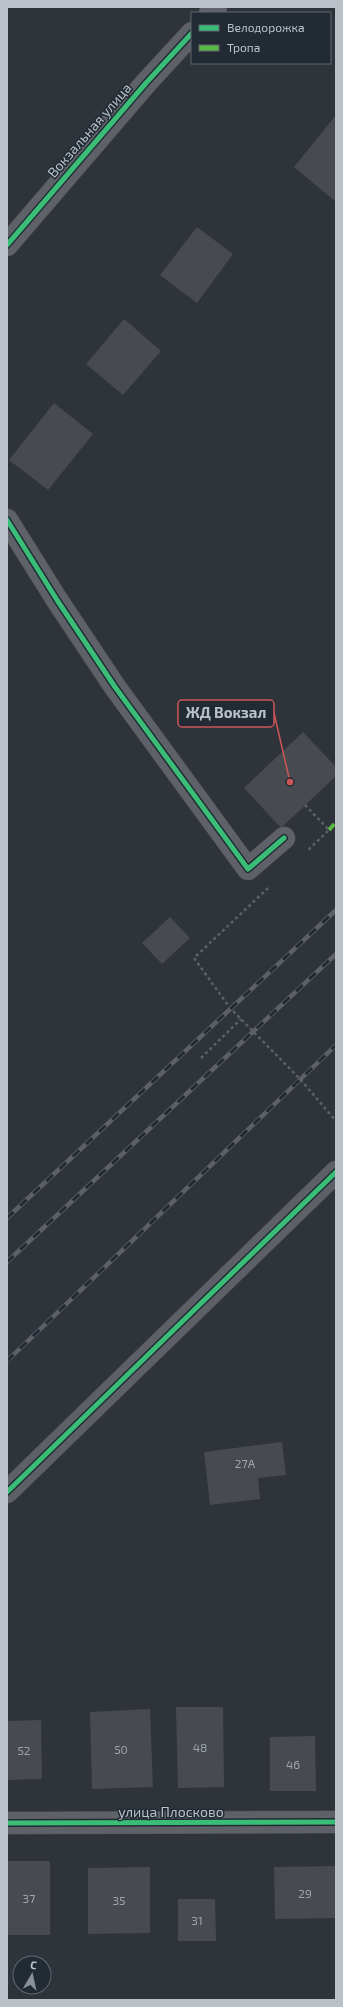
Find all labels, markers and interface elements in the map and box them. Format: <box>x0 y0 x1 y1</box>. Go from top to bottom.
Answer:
legend <box>191 12 331 64</box>
text: Велодорожка <box>227 20 305 34</box>
text: Тропа <box>227 40 260 54</box>
street label: Вокзальная улица <box>43 79 135 181</box>
callout: ЖД Вокзал <box>178 700 274 727</box>
text: ЖД Вокзал <box>186 703 266 721</box>
house number: 27А <box>235 1456 256 1470</box>
house number: 48 <box>193 1740 207 1754</box>
house number: 50 <box>114 1742 128 1756</box>
house number: 52 <box>17 1743 31 1757</box>
house number: 46 <box>286 1757 300 1771</box>
street label: улица Плосково <box>118 1803 224 1820</box>
house number: 29 <box>298 1886 312 1900</box>
house number: 37 <box>23 1891 35 1905</box>
house number: 35 <box>112 1893 126 1907</box>
house number: 31 <box>191 1913 203 1927</box>
north arrow <box>12 1955 52 1995</box>
text: С <box>29 1958 38 1972</box>

